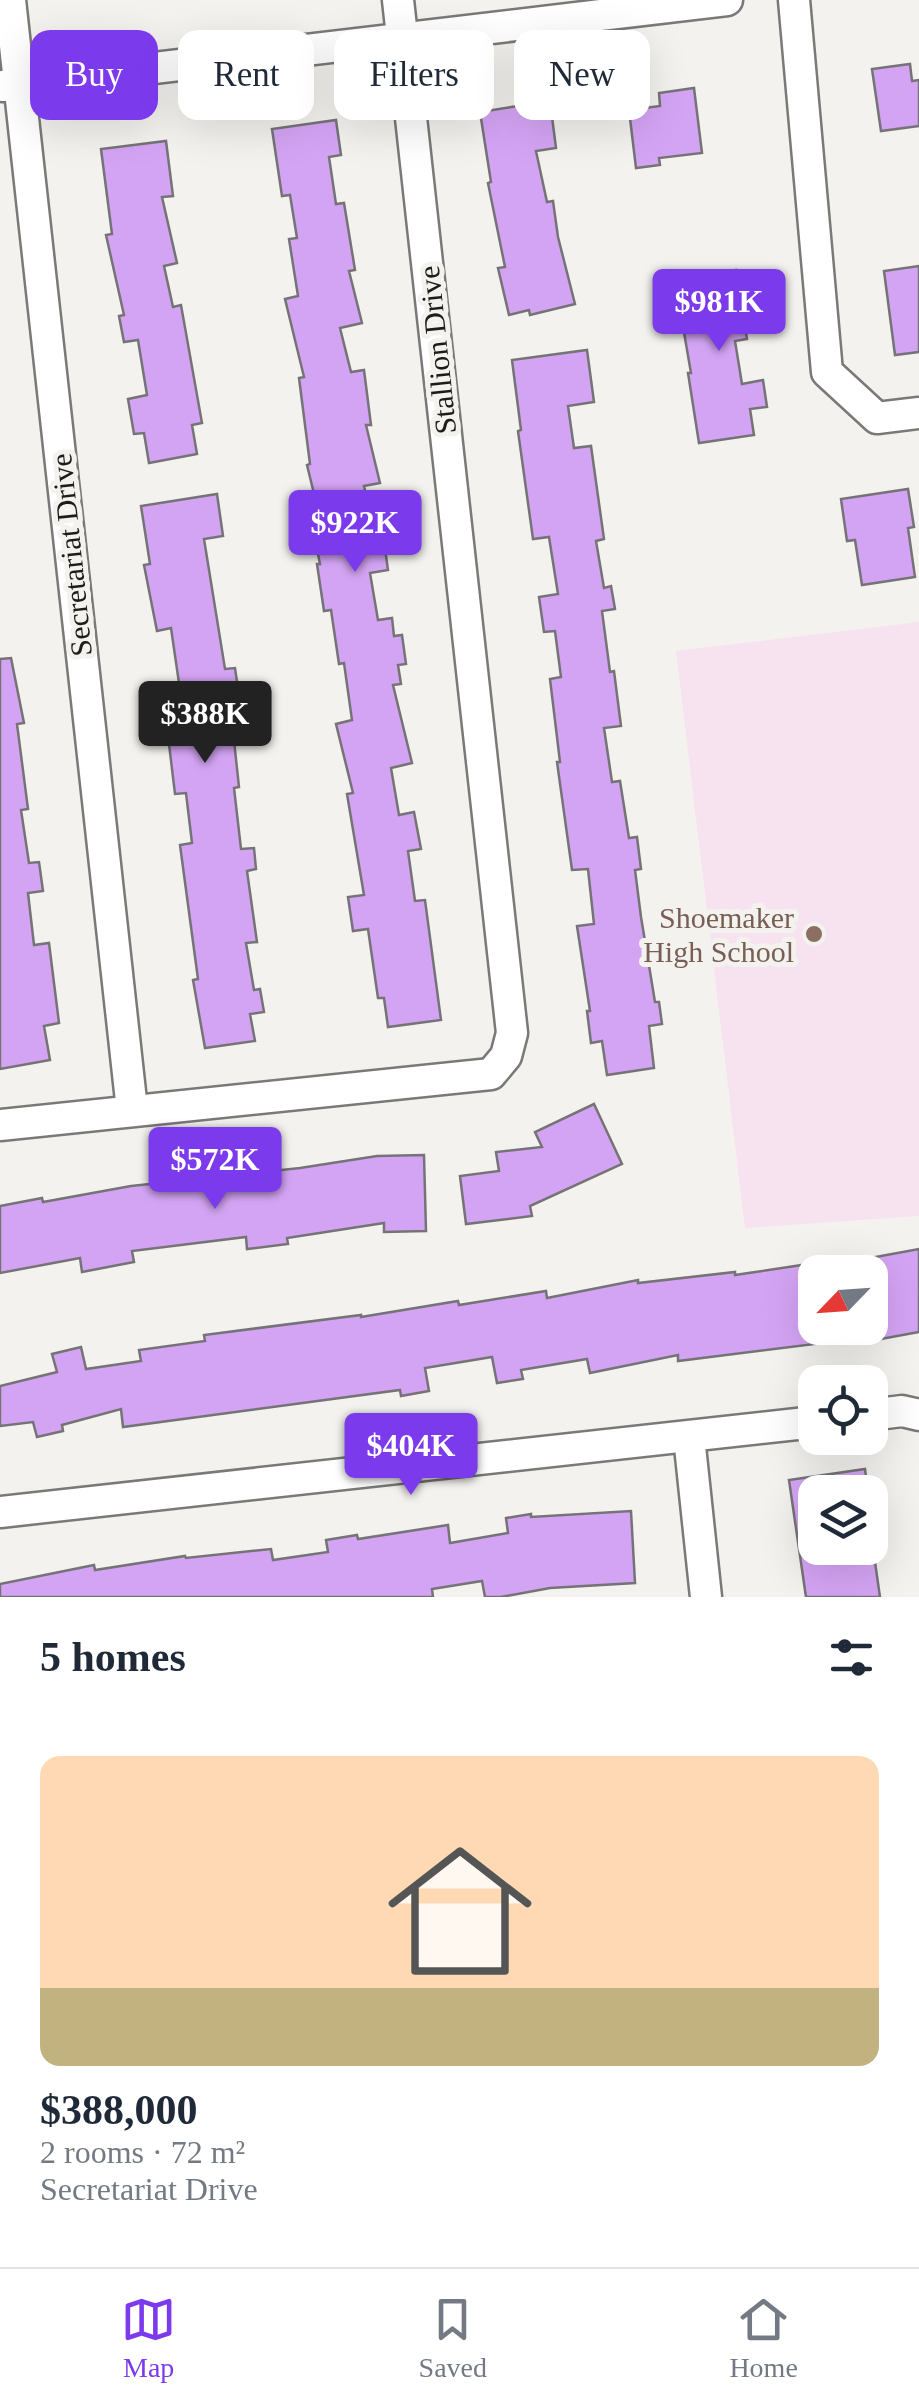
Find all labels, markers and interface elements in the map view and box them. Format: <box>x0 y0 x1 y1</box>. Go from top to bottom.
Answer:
chip: Buy <box>30 30 158 120</box>
chip: Rent <box>178 30 314 120</box>
chip: Filters <box>334 30 494 120</box>
chip: New <box>514 30 650 120</box>
street label: Stallion Drive <box>412 264 462 436</box>
pin: $981K <box>649 269 789 354</box>
text: $981K <box>675 283 763 319</box>
street label: Secretariat Drive <box>44 452 98 658</box>
pin: $922K <box>285 490 425 575</box>
text: $922K <box>311 504 399 540</box>
pin: $388K <box>135 681 275 766</box>
text: $388K <box>161 695 249 731</box>
place label: Shoemaker High School <box>643 901 794 968</box>
marker: Shoemaker High School <box>803 923 825 945</box>
pin: $572K <box>145 1127 285 1212</box>
text: $572K <box>171 1141 259 1177</box>
north arrow <box>798 1255 888 1345</box>
map controls <box>798 1255 888 1565</box>
button: locate <box>798 1365 888 1455</box>
pin: $404K <box>341 1413 481 1498</box>
text: $404K <box>367 1427 455 1463</box>
button: layers <box>798 1475 888 1565</box>
icon: filters <box>824 1630 879 1685</box>
text: 5 homes <box>40 1634 186 1680</box>
icon: home <box>370 1821 550 2001</box>
text: $388,000 <box>40 2087 198 2133</box>
text: 2 rooms · 72 m² <box>40 2134 245 2170</box>
text: Secretariat Drive <box>40 2171 258 2207</box>
tab: Map <box>121 2292 176 2384</box>
tab: Saved <box>419 2292 487 2384</box>
tab: Home <box>729 2292 798 2384</box>

